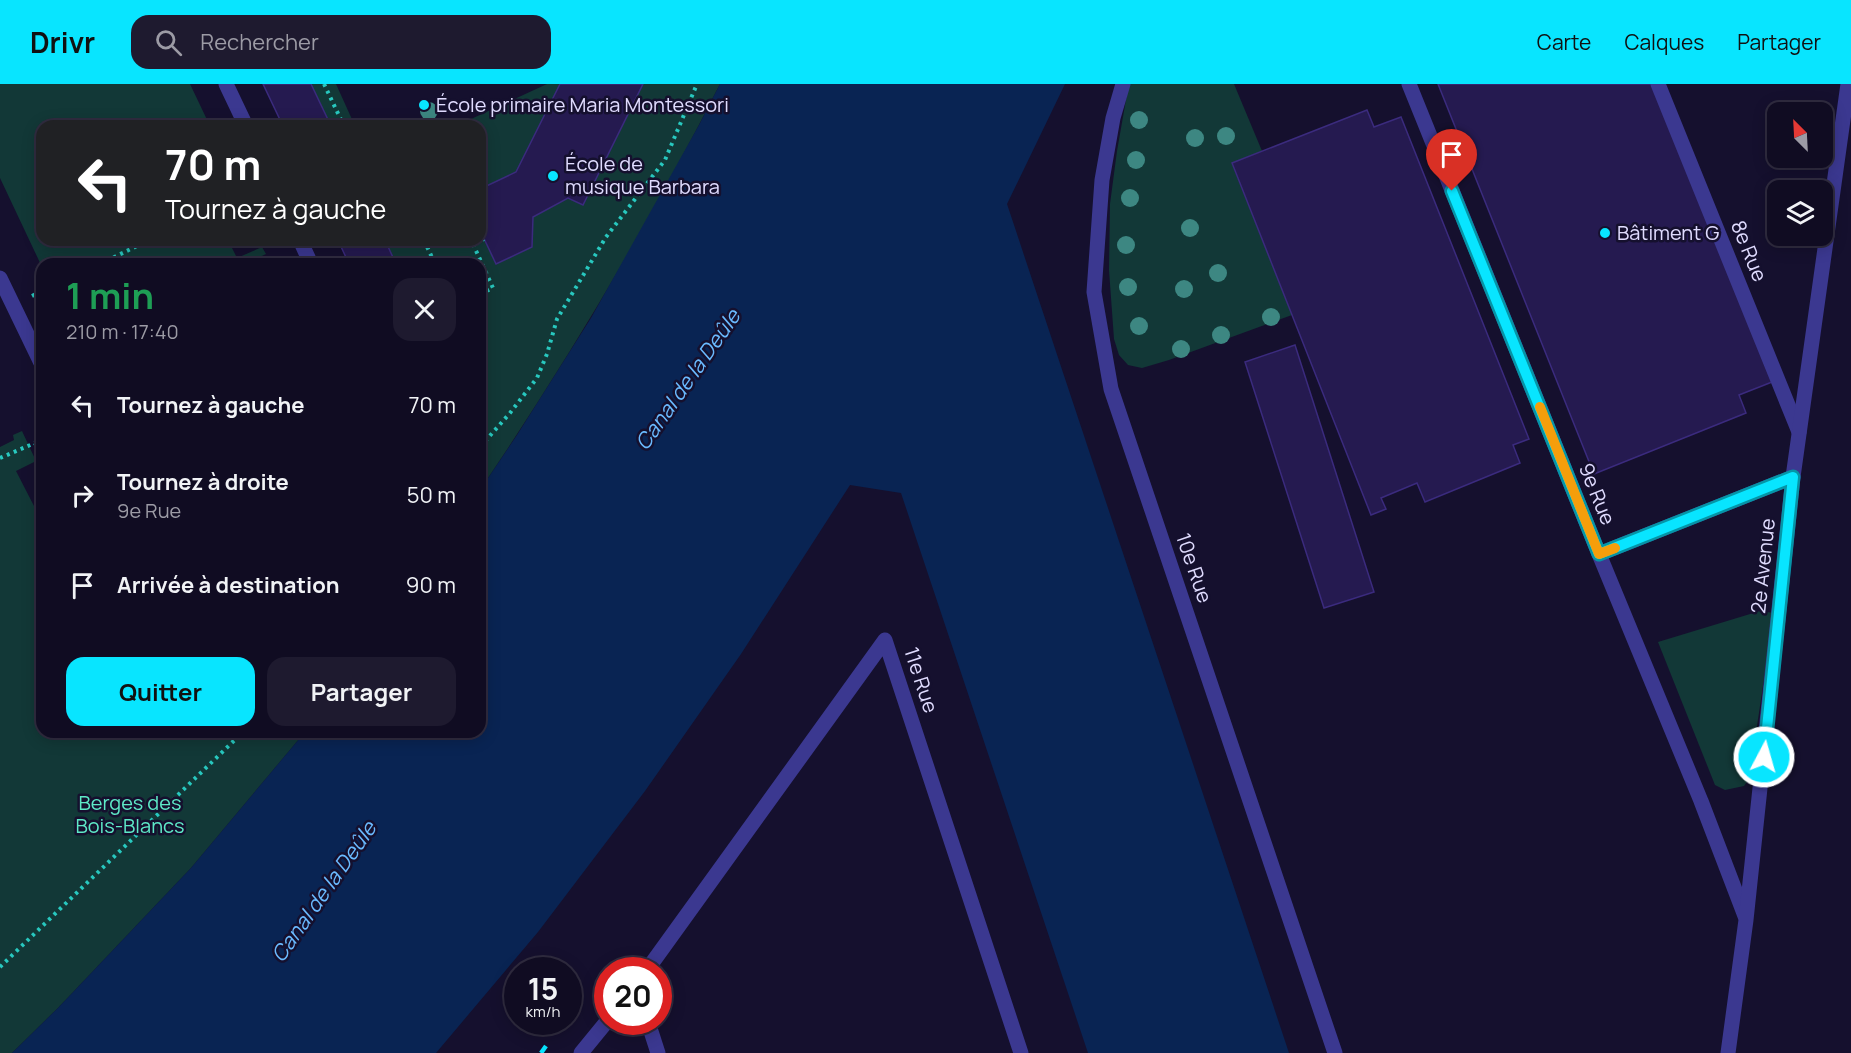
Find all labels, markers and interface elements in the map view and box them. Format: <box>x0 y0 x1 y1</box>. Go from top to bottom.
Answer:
search box <box>131 15 551 69</box>
text: Drivr <box>30 23 95 61</box>
icon: search <box>152 26 185 59</box>
text: Rechercher <box>200 27 319 57</box>
text: Carte <box>1537 28 1591 56</box>
text: Calques <box>1624 28 1704 56</box>
text: Partager <box>1737 28 1821 56</box>
place label: École primaire Maria Montessori <box>436 91 729 118</box>
marker: École primaire Maria Montessori <box>417 98 431 112</box>
north arrow <box>1767 102 1833 168</box>
map controls <box>1767 102 1833 246</box>
pin <box>1426 129 1477 191</box>
text: 70 m <box>165 135 261 193</box>
icon: arrive <box>1435 138 1468 171</box>
icon: left <box>66 144 144 222</box>
place label: École de musique Barbara <box>565 150 720 200</box>
marker: École de musique Barbara <box>546 169 560 183</box>
button: layers <box>1767 180 1833 246</box>
text: Tournez à gauche <box>165 190 386 227</box>
street label: 8e Rue <box>1725 216 1774 285</box>
place label: Bâtiment G <box>1617 219 1719 246</box>
marker: Bâtiment G <box>1598 226 1612 240</box>
text: 1 min <box>66 271 154 320</box>
button: close <box>393 278 456 341</box>
water label: Canal de la Deûle <box>628 302 747 455</box>
text: 210 m · 17:40 <box>66 318 179 345</box>
icon: left <box>66 389 99 422</box>
text: Tournez à gauche <box>117 390 304 420</box>
text: 70 m <box>408 390 456 420</box>
street label: 9e Rue <box>1573 459 1622 529</box>
text: Tournez à droite <box>117 467 289 497</box>
icon: right <box>66 479 99 512</box>
text: 50 m <box>407 480 456 510</box>
text: 9e Rue <box>117 497 181 524</box>
street label: 2e Avenue <box>1744 517 1781 615</box>
street label: 10e Rue <box>1170 529 1219 606</box>
icon: arrive <box>66 569 99 602</box>
text: Arrivée à destination <box>117 570 340 600</box>
text: 90 m <box>406 570 456 600</box>
street label: 11e Rue <box>898 644 945 716</box>
button: Quitter <box>66 657 255 726</box>
button: Partager <box>267 657 456 726</box>
position arrow <box>1732 725 1796 789</box>
park label: Berges des Bois-Blancs <box>75 789 185 839</box>
water label: Canal de la Deûle <box>264 814 383 967</box>
speed limit sign: 20 <box>594 957 672 1035</box>
text: 15 <box>528 968 558 1009</box>
text: km/h <box>526 1001 560 1022</box>

